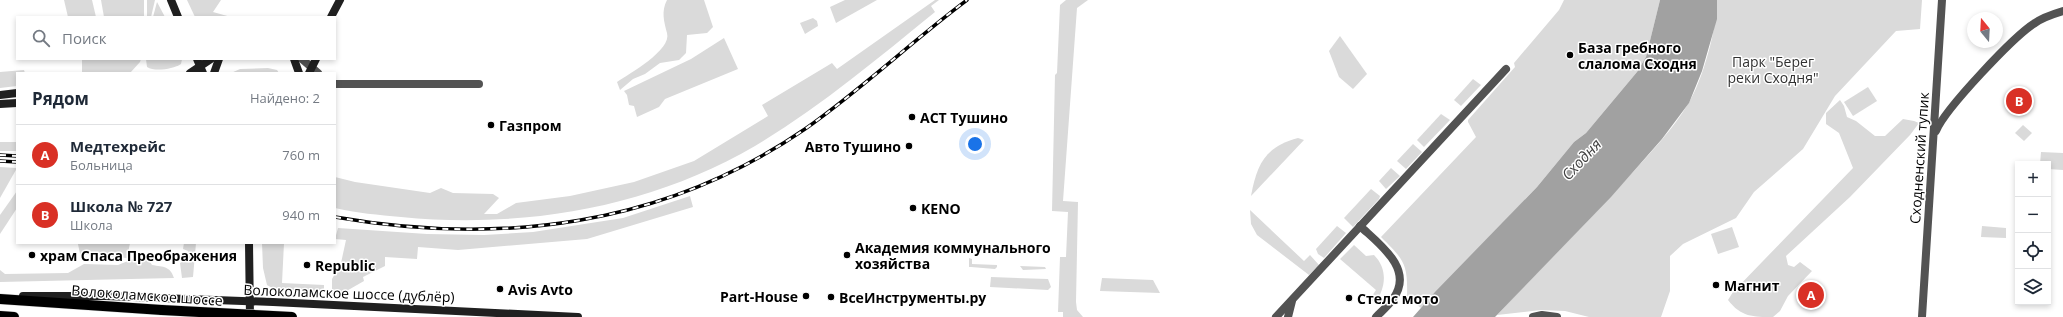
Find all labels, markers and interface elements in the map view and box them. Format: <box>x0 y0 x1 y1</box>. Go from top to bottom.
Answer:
north arrow <box>1967 12 2003 48</box>
search box <box>16 16 336 60</box>
icon: search <box>30 27 52 49</box>
text: Поиск <box>62 28 106 48</box>
place label: База гребного слалома Сходня <box>1578 38 1697 73</box>
marker: База гребного слалома Сходня <box>1565 50 1575 60</box>
park label: Парк "Берег реки Сходня" <box>1728 52 1819 87</box>
pin: B <box>2006 86 2032 116</box>
text: Рядом <box>32 87 89 110</box>
text: Найдено: 2 <box>250 89 320 107</box>
street label: Сходненский тупик <box>1905 91 1933 225</box>
place label: АСТ Тушино <box>920 108 1008 127</box>
marker: АСТ Тушино <box>907 112 917 122</box>
place label: Газпром <box>499 116 562 135</box>
marker: Газпром <box>486 120 496 130</box>
your location <box>965 134 985 154</box>
water label: Сходня <box>1557 134 1605 184</box>
text: Медтехрейс <box>70 136 166 156</box>
place label: Авто Тушино <box>805 137 901 156</box>
marker: Авто Тушино <box>904 141 914 151</box>
text: A <box>41 146 49 164</box>
text: 760 m <box>282 146 320 164</box>
text: Больница <box>70 156 133 174</box>
map controls <box>2015 161 2051 305</box>
button: + <box>2015 161 2051 197</box>
text: Школа № 727 <box>70 196 172 216</box>
button: − <box>2015 197 2051 233</box>
place label: KENO <box>921 199 961 218</box>
marker: KENO <box>908 203 918 213</box>
text: B <box>41 206 49 224</box>
text: 940 m <box>282 206 320 224</box>
text: Школа <box>70 216 113 234</box>
button: locate <box>2015 233 2051 269</box>
place label: Академия коммунального хозяйства <box>855 238 1051 273</box>
place label: храм Спаса Преображения <box>40 246 237 265</box>
marker: храм Спаса Преображения <box>27 250 37 260</box>
marker: Академия коммунального хозяйства <box>842 250 852 260</box>
place label: Republic <box>315 256 375 275</box>
marker: Republic <box>302 260 312 270</box>
button: layers <box>2015 269 2051 305</box>
place label: Магнит <box>1724 276 1780 295</box>
street label: Волоколамское шоссе <box>71 280 223 310</box>
street label: Волоколамское шоссе (дублёр) <box>243 280 455 306</box>
place label: Avis Avto <box>508 280 573 299</box>
marker: Магнит <box>1711 280 1721 290</box>
pin: A <box>1798 280 1824 310</box>
marker: Avis Avto <box>495 284 505 294</box>
place label: Part-House <box>720 287 798 306</box>
place label: ВсеИнструменты.ру <box>839 288 986 307</box>
place label: Стелс мото <box>1357 289 1439 308</box>
marker: Part-House <box>801 291 811 301</box>
marker: ВсеИнструменты.ру <box>826 292 836 302</box>
marker: Стелс мото <box>1344 293 1354 303</box>

